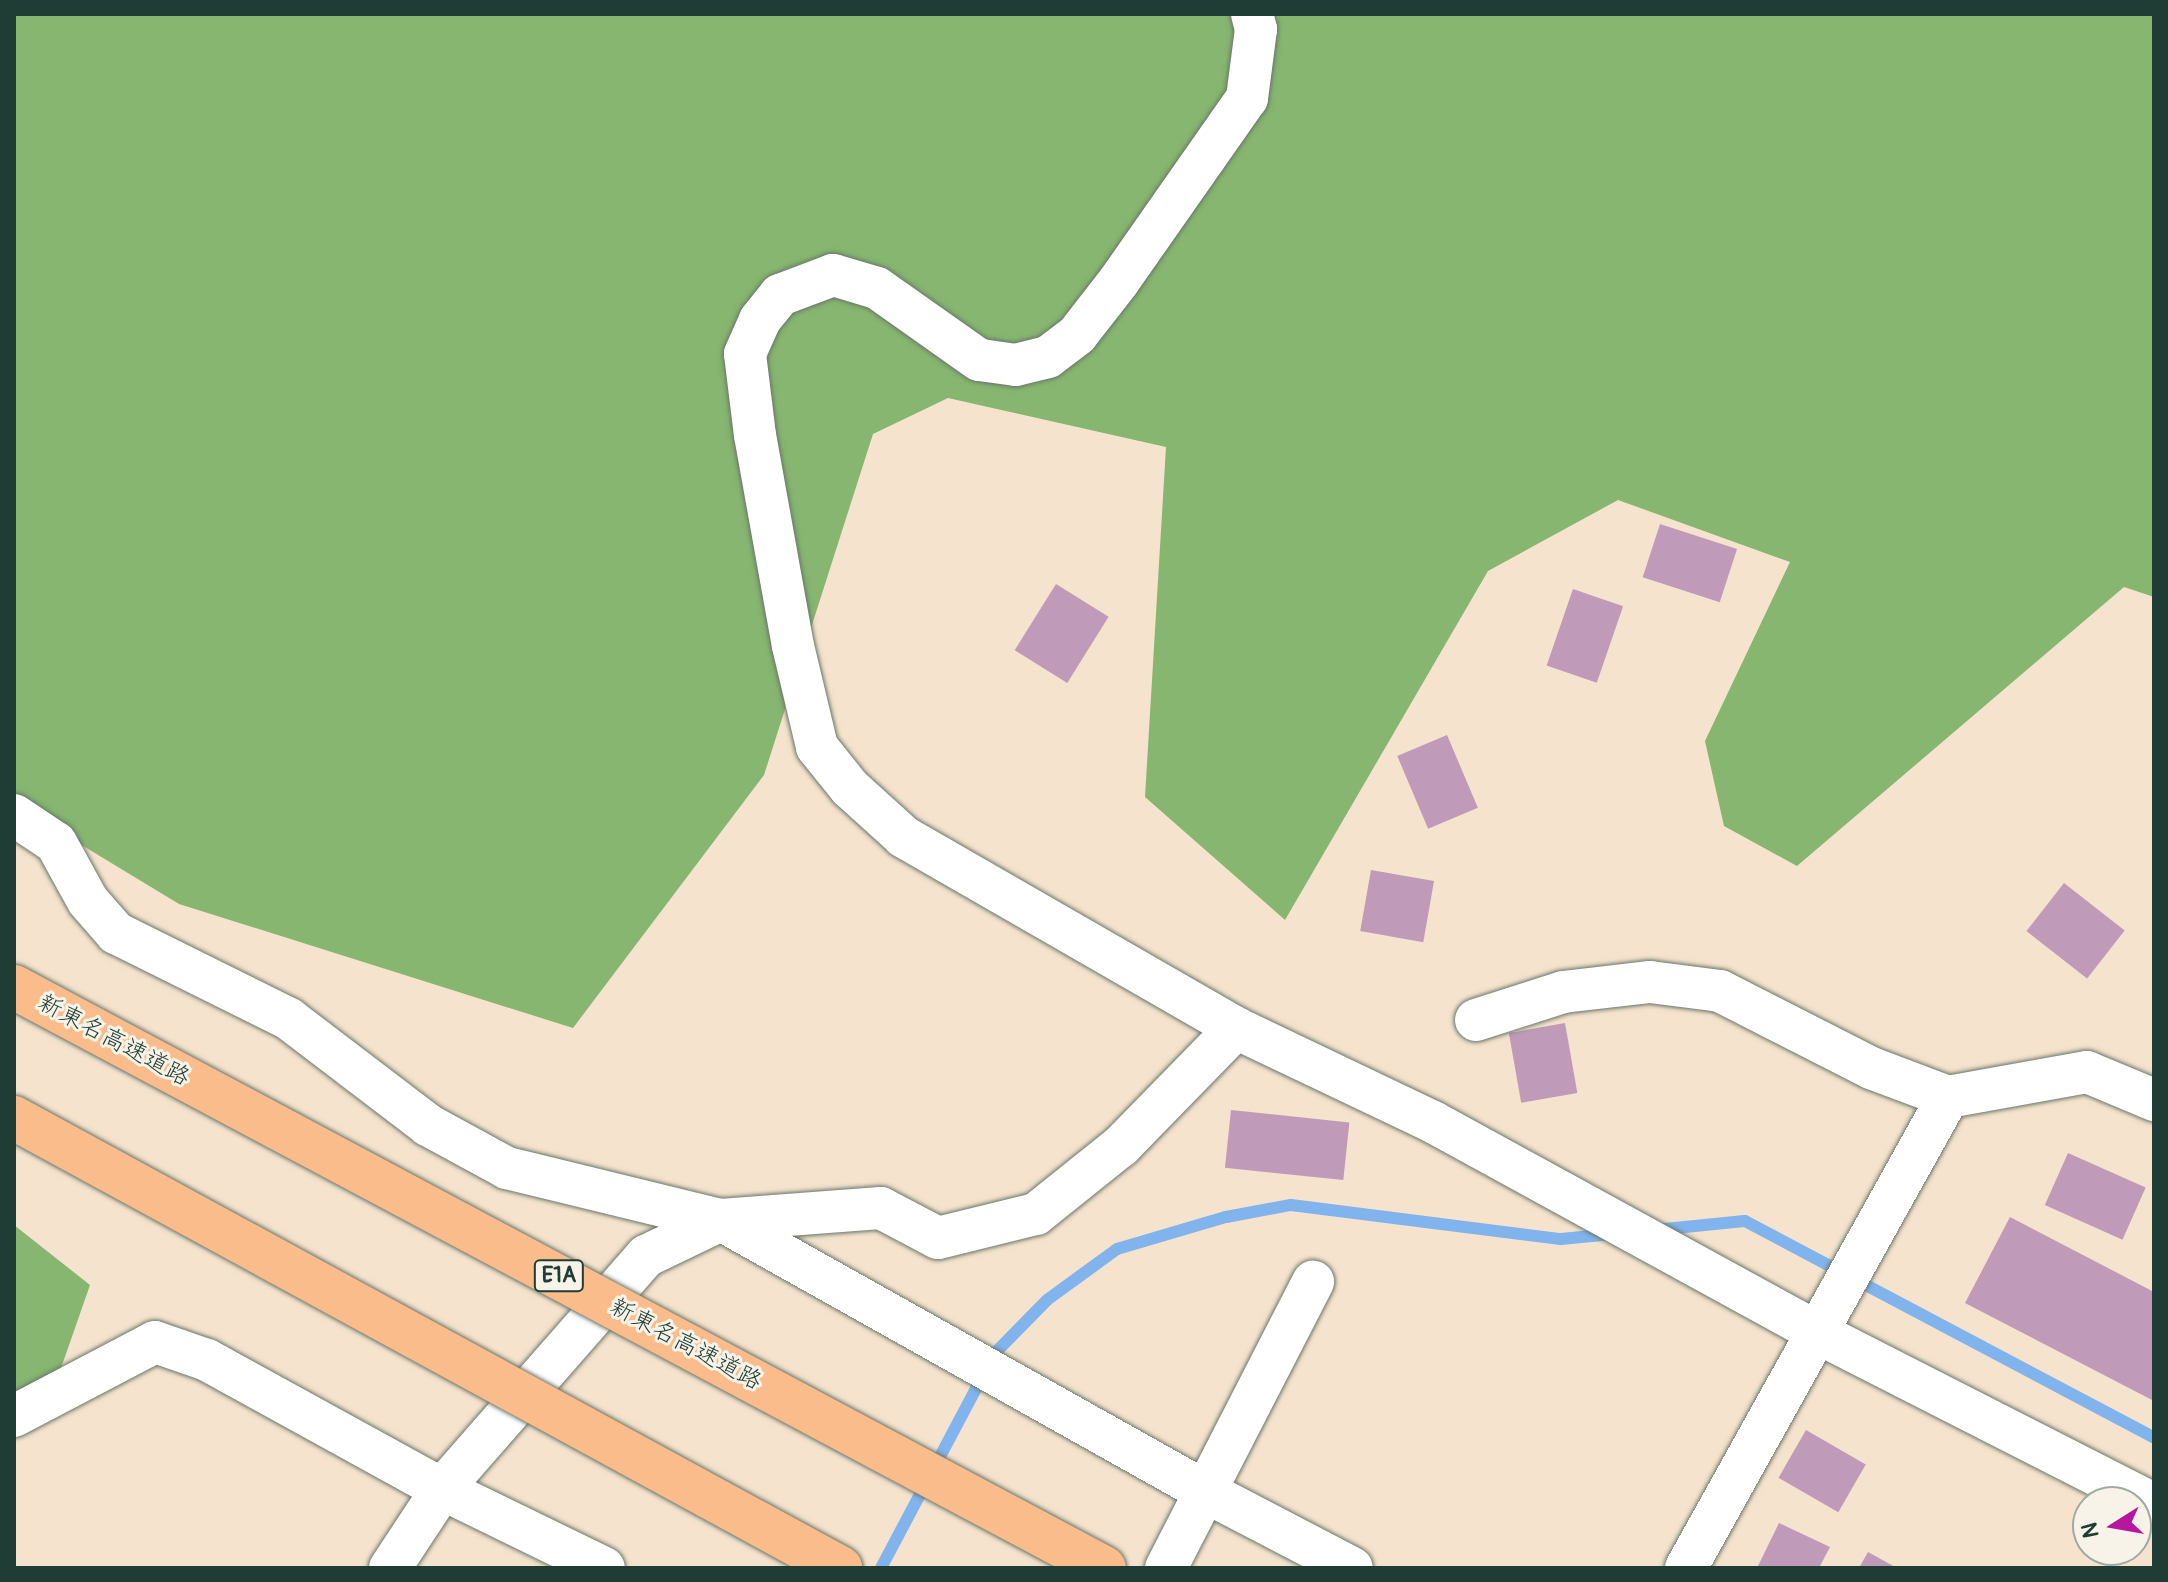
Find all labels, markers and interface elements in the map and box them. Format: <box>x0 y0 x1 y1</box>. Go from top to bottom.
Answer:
street label: 新東名高速道路 <box>33 988 195 1092</box>
road number: E1A <box>533 1258 585 1294</box>
street label: 新東名高速道路 <box>605 1292 767 1396</box>
north arrow <box>2072 1486 2152 1566</box>
text: N <box>2075 1520 2106 1540</box>

